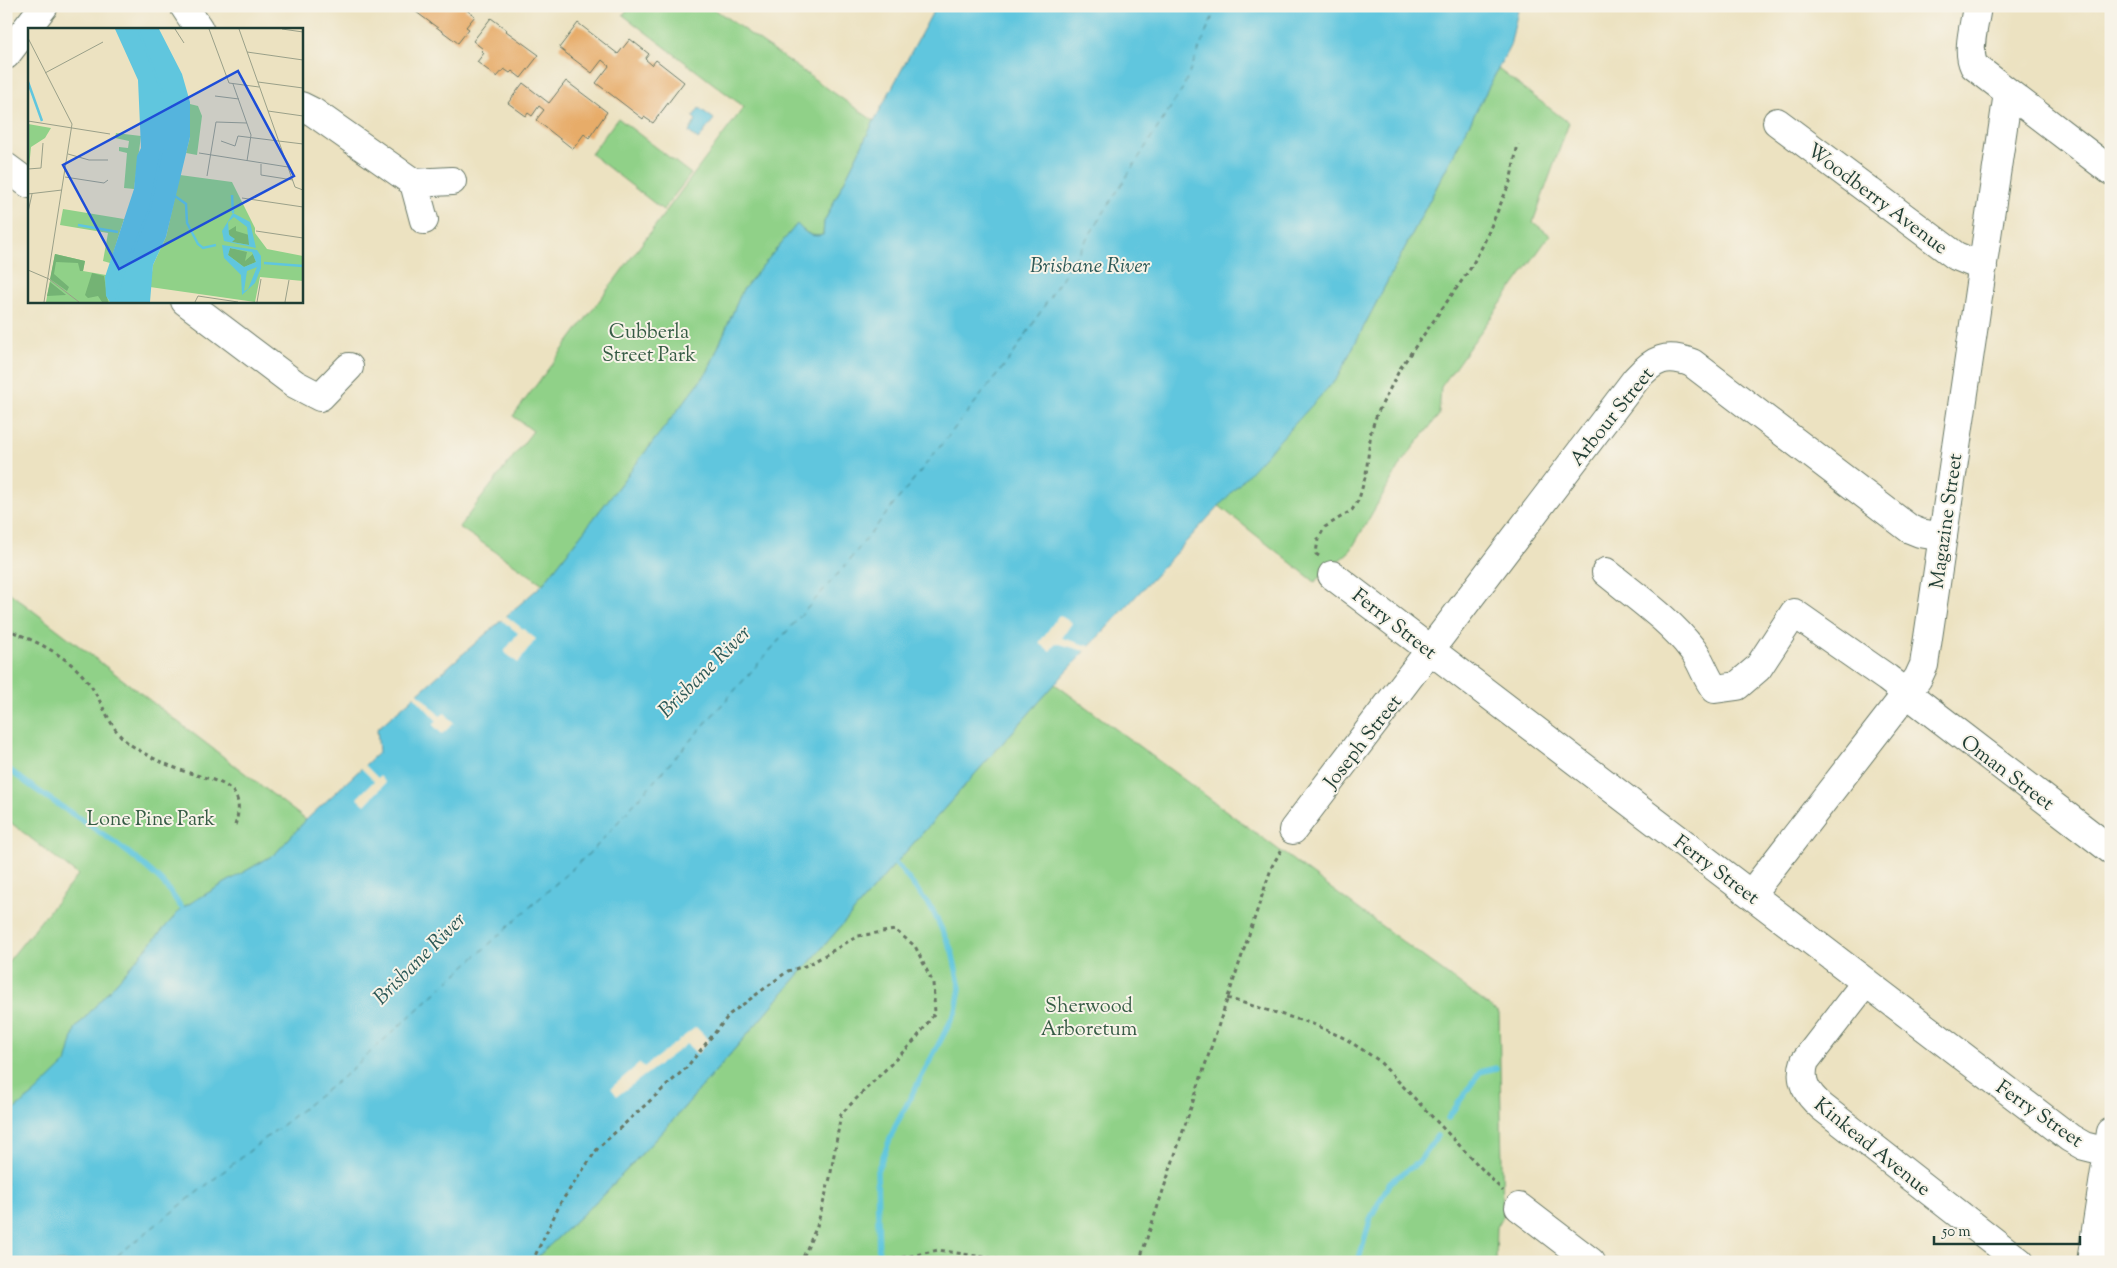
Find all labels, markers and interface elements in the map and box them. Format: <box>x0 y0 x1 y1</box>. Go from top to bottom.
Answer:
inset map <box>28 28 302 302</box>
street label: Woodberry Avenue <box>1800 137 1953 263</box>
water label: Brisbane River <box>1030 252 1151 282</box>
park label: Cubberla Street Park <box>602 319 696 371</box>
street label: Arbour Street <box>1564 362 1662 473</box>
street label: Magazine Street <box>1924 452 1971 591</box>
street label: Ferry Street <box>1345 582 1442 668</box>
water label: Brisbane River <box>652 619 759 725</box>
street label: Joseph Street <box>1317 689 1410 797</box>
street label: Oman Street <box>1954 729 2059 819</box>
park label: Lone Pine Park <box>87 806 215 835</box>
street label: Ferry Street <box>1666 829 1765 913</box>
water label: Brisbane River <box>367 906 474 1012</box>
park label: Sherwood Arboretum <box>1041 993 1138 1045</box>
street label: Ferry Street <box>1989 1074 2088 1156</box>
street label: Kinkead Avenue <box>1807 1092 1936 1204</box>
scale bar <box>1934 1213 2081 1245</box>
text: 50 m <box>1941 1222 1971 1243</box>

